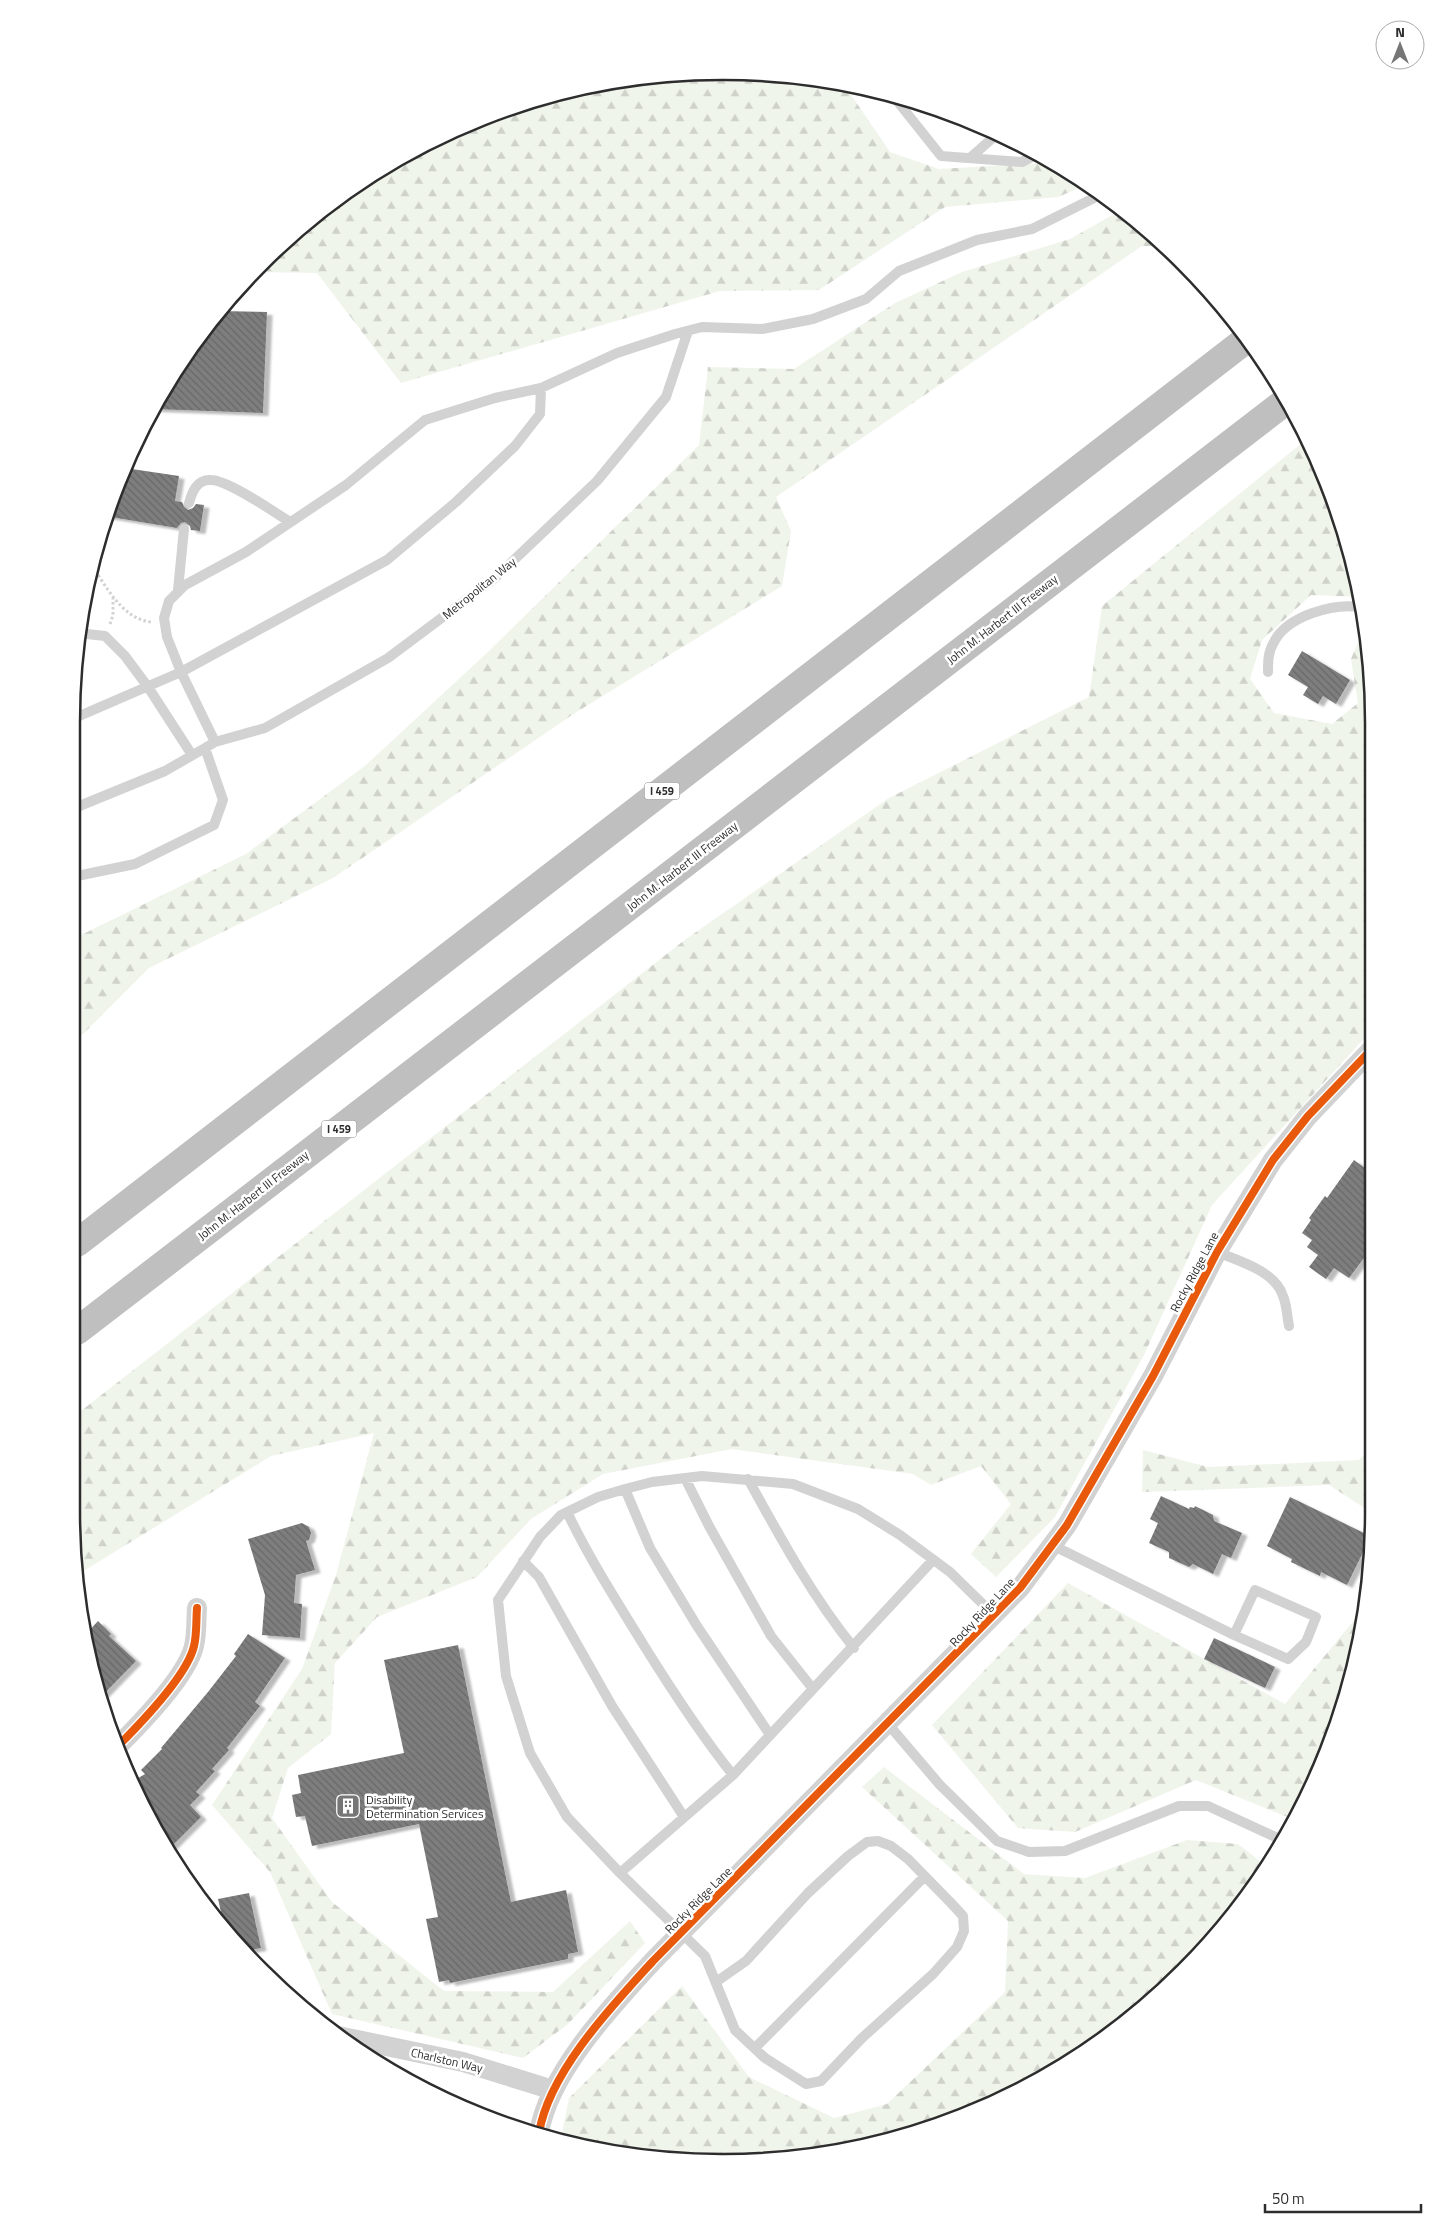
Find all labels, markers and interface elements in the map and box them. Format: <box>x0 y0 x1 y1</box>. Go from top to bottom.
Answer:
north arrow <box>1375 20 1425 70</box>
text: N <box>1395 21 1405 42</box>
street label: Metropolitan Way <box>438 552 520 624</box>
street label: John M. Harbert III Freeway <box>942 569 1062 669</box>
road number: I 459 <box>644 782 680 799</box>
street label: John M. Harbert III Freeway <box>622 816 742 916</box>
road number: I 459 <box>322 1120 356 1138</box>
street label: John M. Harbert III Freeway <box>193 1145 313 1245</box>
street label: Rocky Ridge Lane <box>1165 1228 1223 1316</box>
street label: Rocky Ridge Lane <box>945 1573 1019 1651</box>
place label: Disability Determination Services <box>366 1790 484 1823</box>
building icon: Disability Determination Services <box>335 1793 361 1819</box>
street label: Rocky Ridge Lane <box>660 1862 736 1938</box>
street label: Charlston Way <box>409 2042 485 2078</box>
scale bar <box>1265 2182 1421 2214</box>
text: 50 m <box>1272 2187 1305 2210</box>

